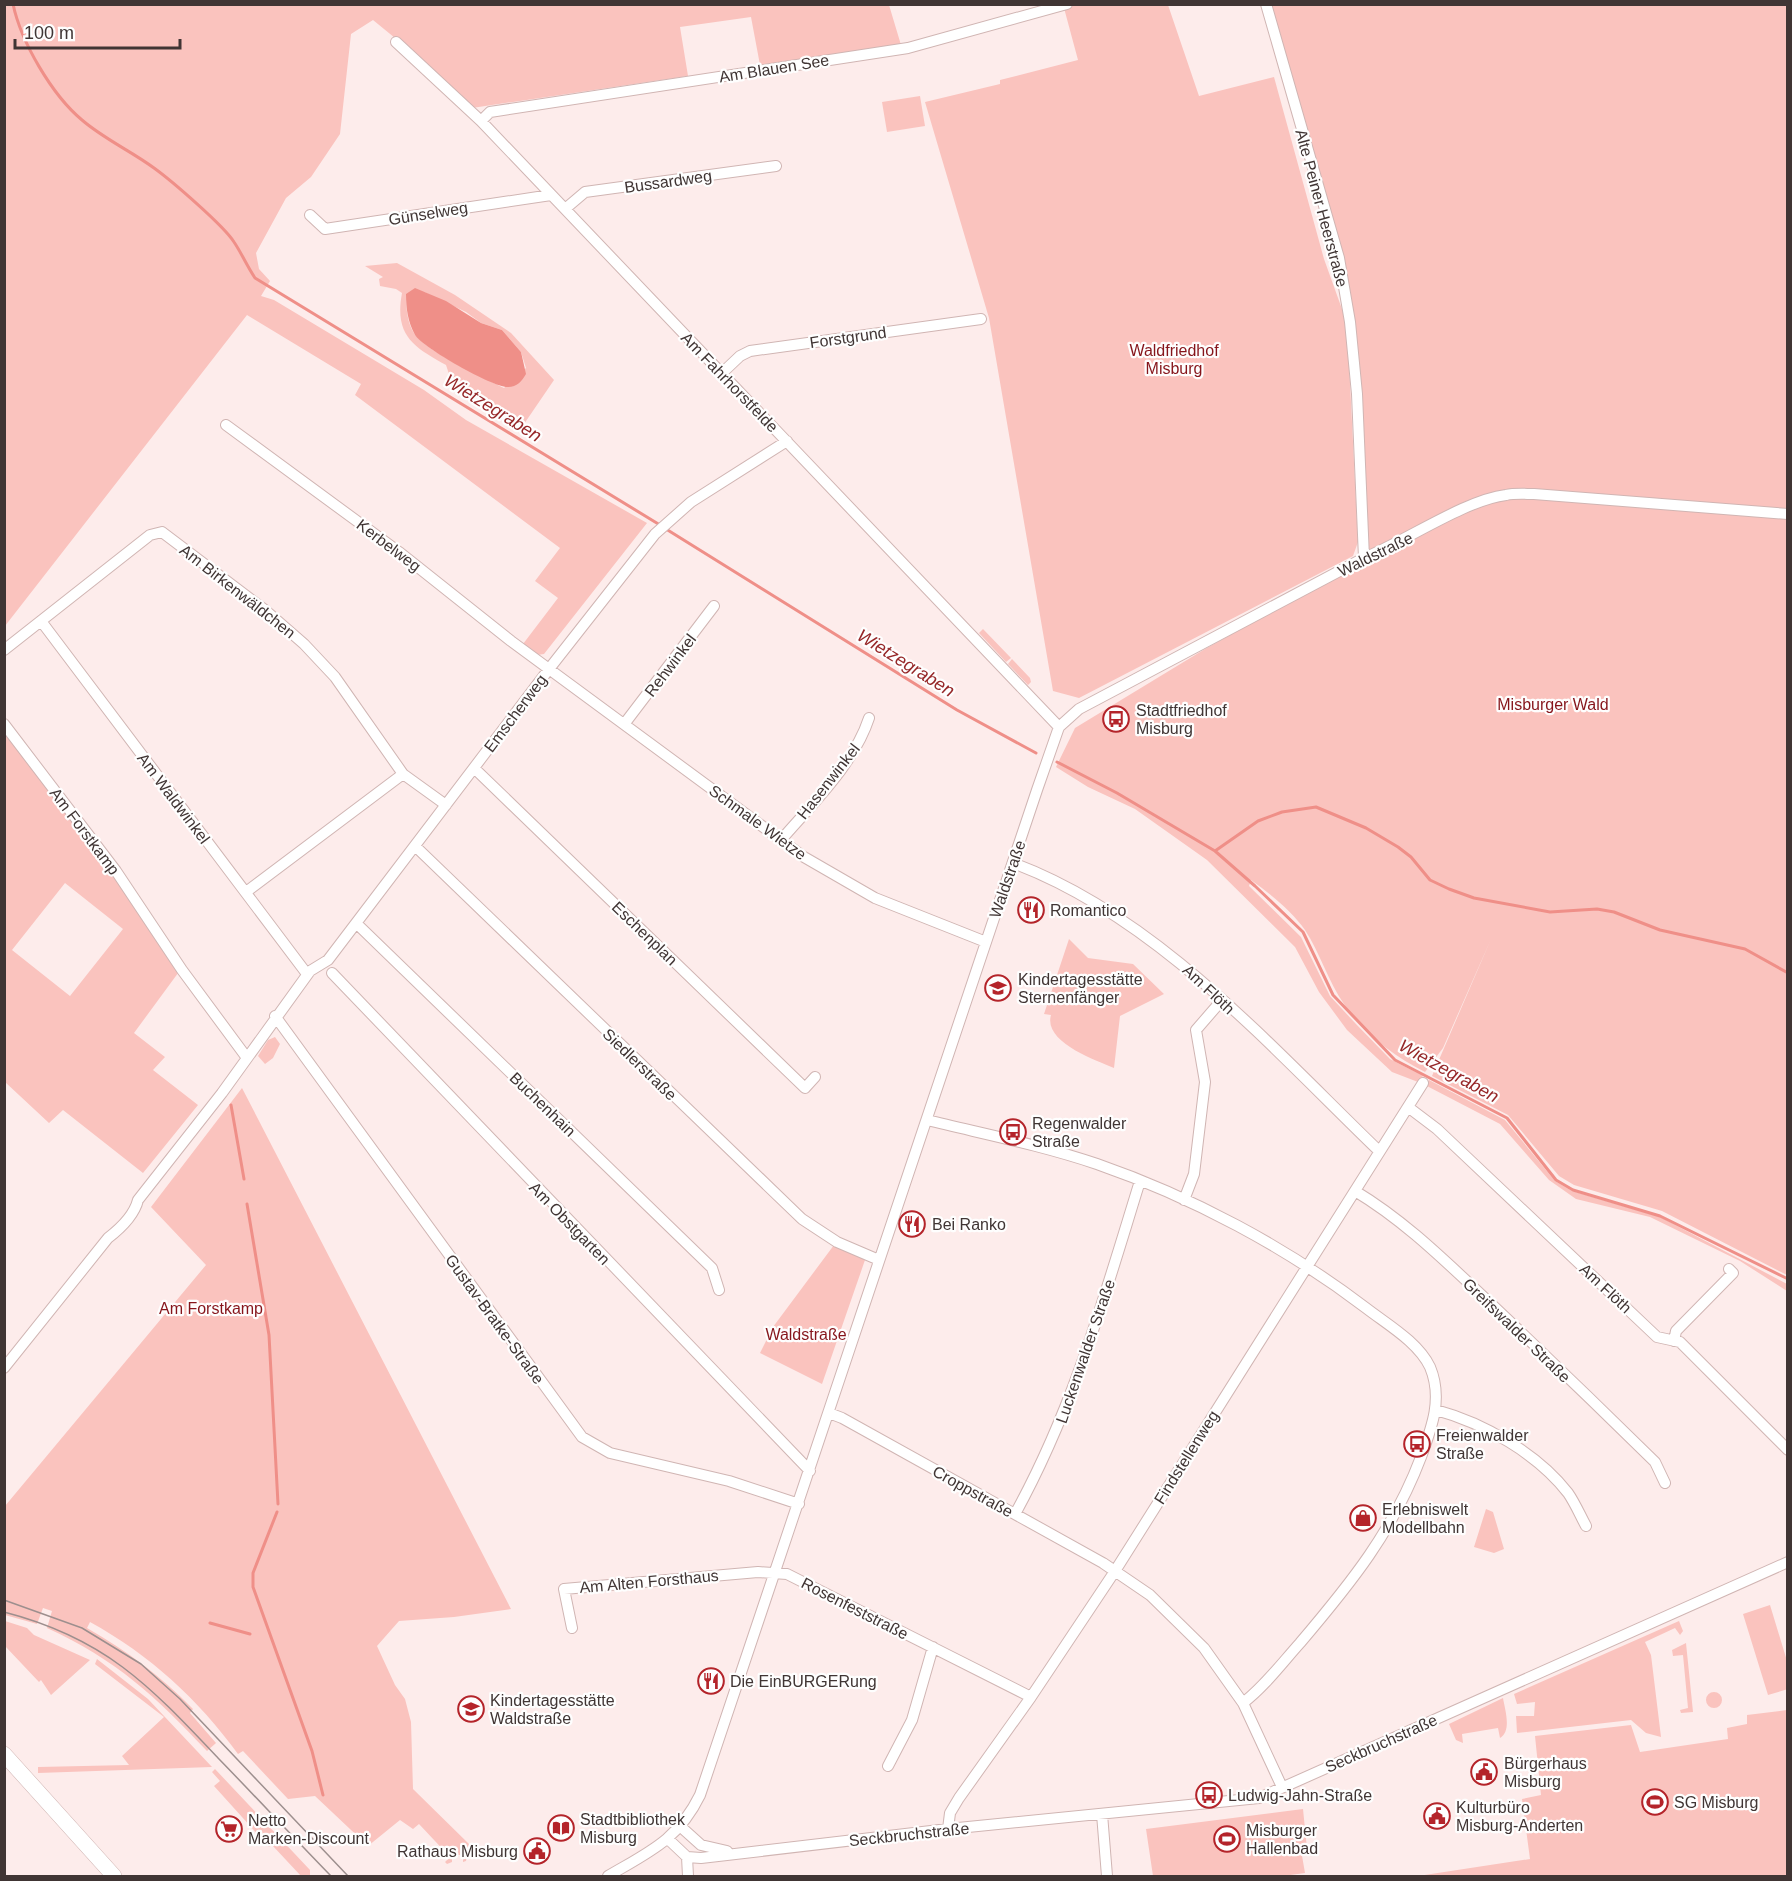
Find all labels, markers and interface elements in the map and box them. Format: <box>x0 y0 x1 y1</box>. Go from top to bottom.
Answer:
scale bar <box>15 12 180 50</box>
text: 100 m <box>24 23 74 43</box>
street label: Am Blauen See <box>718 51 830 86</box>
street label: Alte Peiner Heerstraße <box>1292 127 1351 289</box>
street label: Bussardweg <box>623 167 713 196</box>
street label: Günselweg <box>387 199 469 228</box>
street label: Forstgrund <box>809 324 888 351</box>
street label: Am Fahrhorstfelde <box>678 329 782 436</box>
park label: Waldfriedhof Misburg <box>1129 342 1219 377</box>
water label: Wietzegraben <box>441 370 545 446</box>
street label: Kerbelweg <box>353 516 424 575</box>
street label: Waldstraße <box>1335 529 1416 580</box>
street label: Am Birkenwäldchen <box>177 541 299 642</box>
water label: Wietzegraben <box>854 625 958 701</box>
street label: Rehwinkel <box>641 631 699 700</box>
street label: Emscherweg <box>481 671 550 755</box>
park label: Misburger Wald <box>1497 696 1609 713</box>
place label: Stadtfriedhof Misburg <box>1136 702 1227 737</box>
bus stop icon: Stadtfriedhof Misburg <box>1101 704 1131 734</box>
street label: Hasenwinkel <box>794 740 863 822</box>
street label: Am Waldwinkel <box>134 750 213 847</box>
street label: Schmale Wietze <box>706 782 810 863</box>
street label: Am Forstkamp <box>47 785 123 878</box>
street label: Waldstraße <box>986 838 1029 920</box>
restaurant icon: Romantico <box>1016 895 1046 925</box>
street label: Eschenplan <box>609 898 681 969</box>
place label: Romantico <box>1050 902 1127 919</box>
street label: Am Flöth <box>1179 961 1238 1017</box>
place label: Kindertagesstätte Sternenfänger <box>1018 971 1143 1006</box>
school or university icon: Kindertagesstätte Sternenfänger <box>983 973 1013 1003</box>
street label: Siedlerstraße <box>600 1025 680 1104</box>
water label: Wietzegraben <box>1396 1035 1502 1107</box>
street label: Buchenhain <box>506 1069 579 1140</box>
place label: Regenwalder Straße <box>1032 1115 1127 1150</box>
bus stop icon: Regenwalder Straße <box>998 1117 1028 1147</box>
street label: Am Obstgarten <box>526 1179 613 1268</box>
restaurant icon: Bei Ranko <box>897 1209 927 1239</box>
place label: Bei Ranko <box>932 1216 1006 1233</box>
street label: Gustav-Bratke-Straße <box>442 1251 547 1387</box>
street label: Am Flöth <box>1576 1260 1635 1316</box>
street label: Greifswalder Straße <box>1460 1275 1574 1386</box>
street label: Luckenwalder Straße <box>1053 1277 1118 1425</box>
park label: Am Forstkamp <box>159 1300 263 1317</box>
park label: Waldstraße <box>765 1326 847 1343</box>
street label: Findstellenweg <box>1151 1408 1222 1507</box>
place label: Freienwalder Straße <box>1436 1427 1529 1462</box>
bus stop icon: Freienwalder Straße <box>1402 1429 1432 1459</box>
street label: Croppstraße <box>930 1462 1016 1520</box>
place label: Erlebniswelt Modellbahn <box>1382 1501 1469 1536</box>
shop icon: Erlebniswelt Modellbahn <box>1348 1503 1378 1533</box>
street label: Am Alten Forsthaus <box>579 1567 719 1596</box>
street label: Rosenfeststraße <box>799 1574 911 1643</box>
restaurant icon: Die EinBURGERung <box>696 1666 726 1696</box>
place label: Die EinBURGERung <box>730 1673 877 1690</box>
place label: Kindertagesstätte Waldstraße <box>490 1692 615 1727</box>
school or university icon: Kindertagesstätte Waldstraße <box>456 1694 486 1724</box>
street label: Seckbruchstraße <box>1323 1711 1440 1776</box>
place label: Bürgerhaus Misburg <box>1504 1755 1587 1790</box>
public building icon: Bürgerhaus Misburg <box>1469 1757 1499 1787</box>
bus stop icon: Ludwig-Jahn-Straße <box>1194 1780 1224 1810</box>
place label: Ludwig-Jahn-Straße <box>1228 1787 1372 1804</box>
sports icon: SG Misburg <box>1640 1787 1670 1817</box>
place label: SG Misburg <box>1674 1794 1758 1811</box>
place label: Kulturbüro Misburg-Anderten <box>1456 1799 1583 1834</box>
public building icon: Kulturbüro Misburg-Anderten <box>1422 1801 1452 1831</box>
place label: Stadtbibliothek Misburg <box>580 1811 686 1846</box>
place label: Netto Marken-Discount <box>248 1812 369 1847</box>
library icon: Stadtbibliothek Misburg <box>546 1813 576 1843</box>
supermarket icon: Netto Marken-Discount <box>214 1814 244 1844</box>
street label: Seckbruchstraße <box>848 1820 970 1849</box>
place label: Misburger Hallenbad <box>1246 1822 1318 1857</box>
sports icon: Misburger Hallenbad <box>1212 1824 1242 1854</box>
public building icon: Rathaus Misburg <box>522 1836 552 1866</box>
place label: Rathaus Misburg <box>397 1843 518 1860</box>

